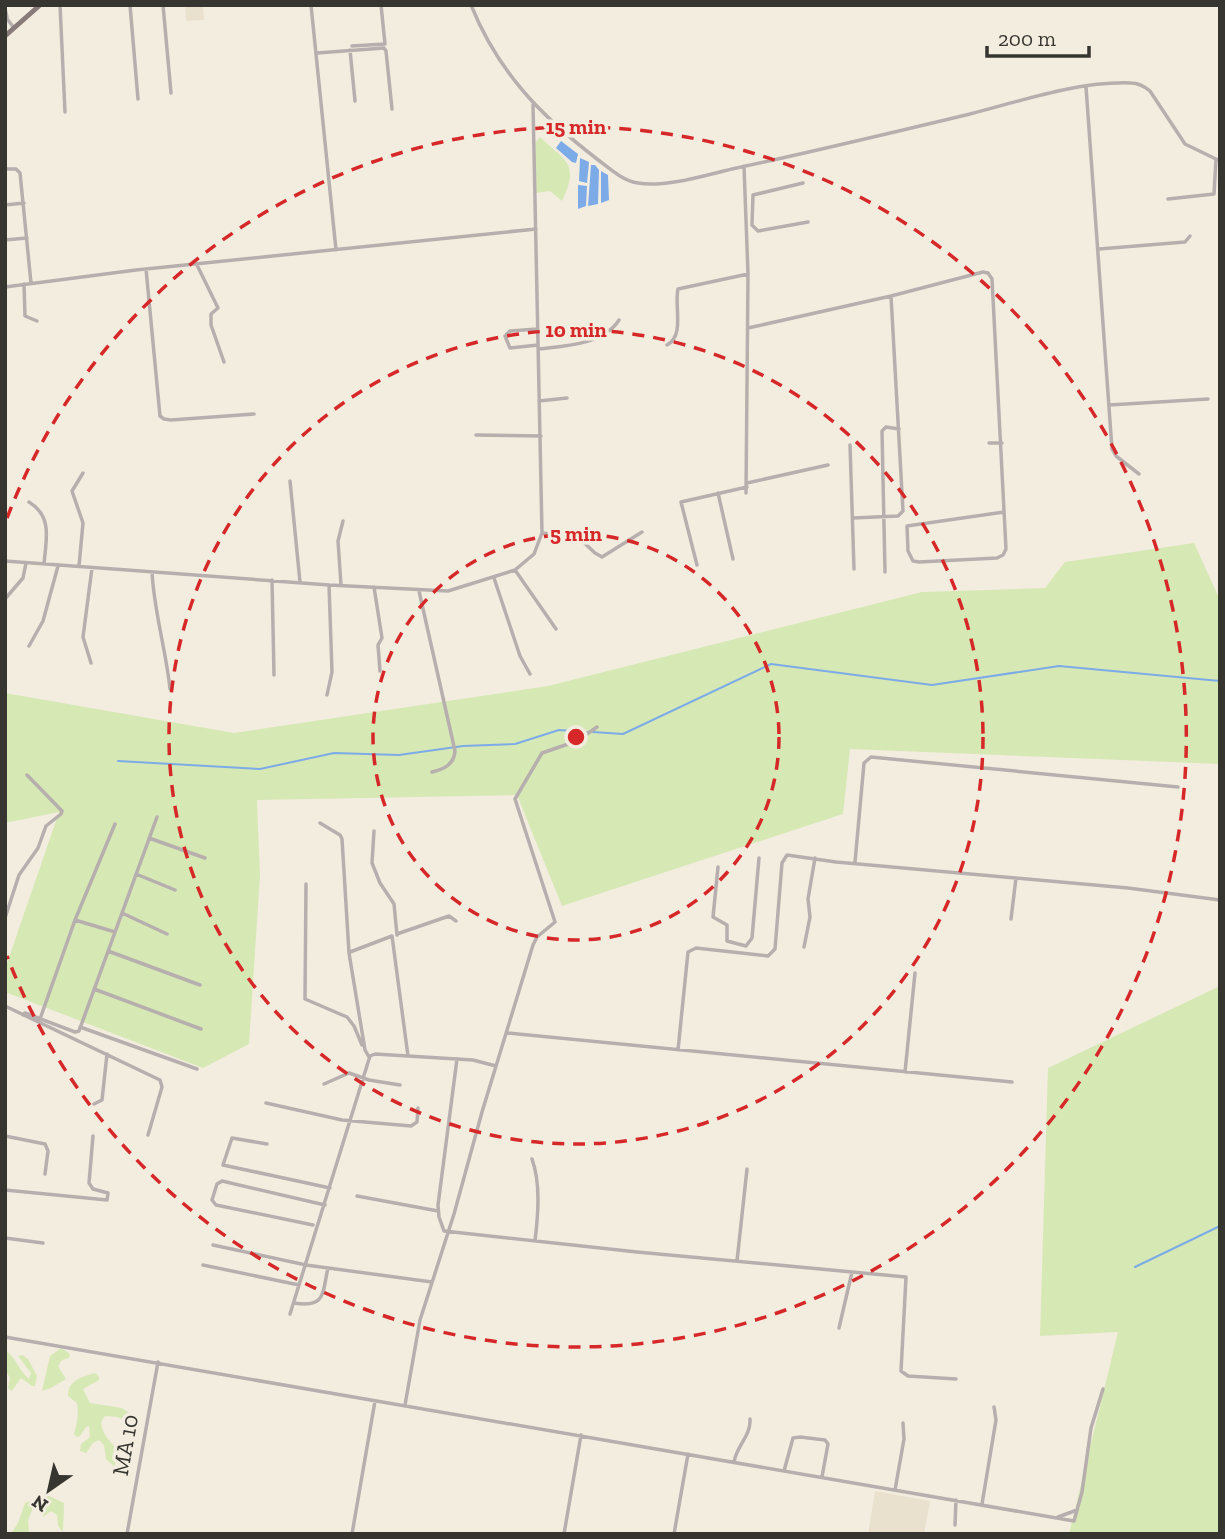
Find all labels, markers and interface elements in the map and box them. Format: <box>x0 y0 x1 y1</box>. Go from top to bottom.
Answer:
scale bar <box>987 14 1088 58</box>
text: 200 m <box>998 26 1056 51</box>
text: 15 min <box>546 114 607 139</box>
text: 10 min <box>545 317 607 342</box>
text: 5 min <box>550 521 603 546</box>
centre of rings <box>564 725 588 749</box>
street label: MA 10 <box>106 1412 144 1478</box>
north arrow <box>14 1455 84 1525</box>
text: N <box>27 1490 52 1517</box>

